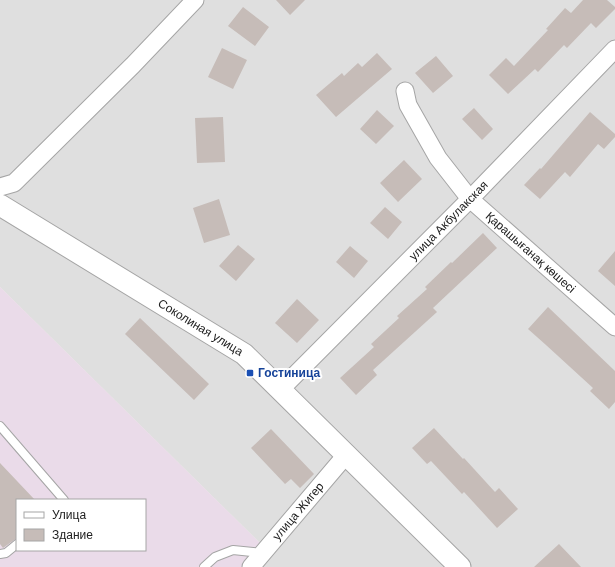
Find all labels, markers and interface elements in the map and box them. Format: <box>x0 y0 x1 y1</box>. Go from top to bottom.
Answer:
street label: улица Акбулакская <box>406 178 491 263</box>
street label: Қарашығанақ көшесі <box>483 209 578 296</box>
street label: Соколиная улица <box>155 296 246 359</box>
place label: Гостиница <box>258 366 320 380</box>
marker: Гостиница <box>245 368 255 378</box>
street label: улица Жигер <box>270 479 327 543</box>
legend <box>16 499 146 551</box>
text: Улица <box>52 508 86 522</box>
text: Здание <box>52 528 93 542</box>

